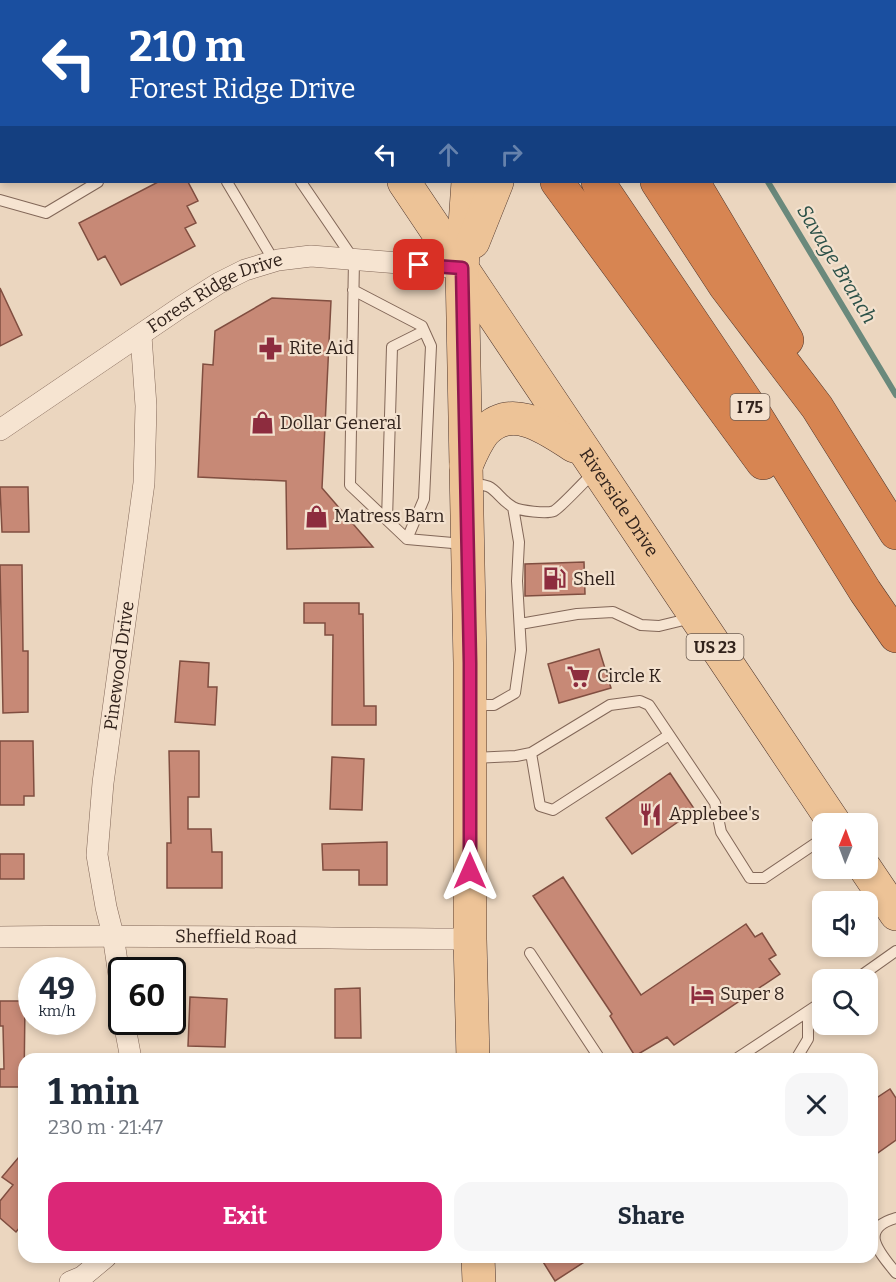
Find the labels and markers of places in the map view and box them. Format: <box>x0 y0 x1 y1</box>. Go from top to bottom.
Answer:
pin <box>393 239 444 290</box>
pharmacy icon: Rite Aid <box>258 335 284 361</box>
place label: Rite Aid <box>289 337 354 359</box>
shop icon: Dollar General <box>249 410 275 436</box>
place label: Dollar General <box>280 412 401 434</box>
shop icon: Matress Barn <box>303 503 329 529</box>
place label: Matress Barn <box>334 505 445 527</box>
fuel station icon: Shell <box>542 566 568 592</box>
place label: Shell <box>573 568 615 590</box>
supermarket icon: Circle K <box>566 663 592 689</box>
place label: Circle K <box>597 665 662 687</box>
restaurant icon: Applebee's <box>638 801 664 827</box>
place label: Applebee's <box>669 803 760 825</box>
hotel icon: Super 8 <box>689 981 715 1007</box>
place label: Super 8 <box>720 983 785 1005</box>

